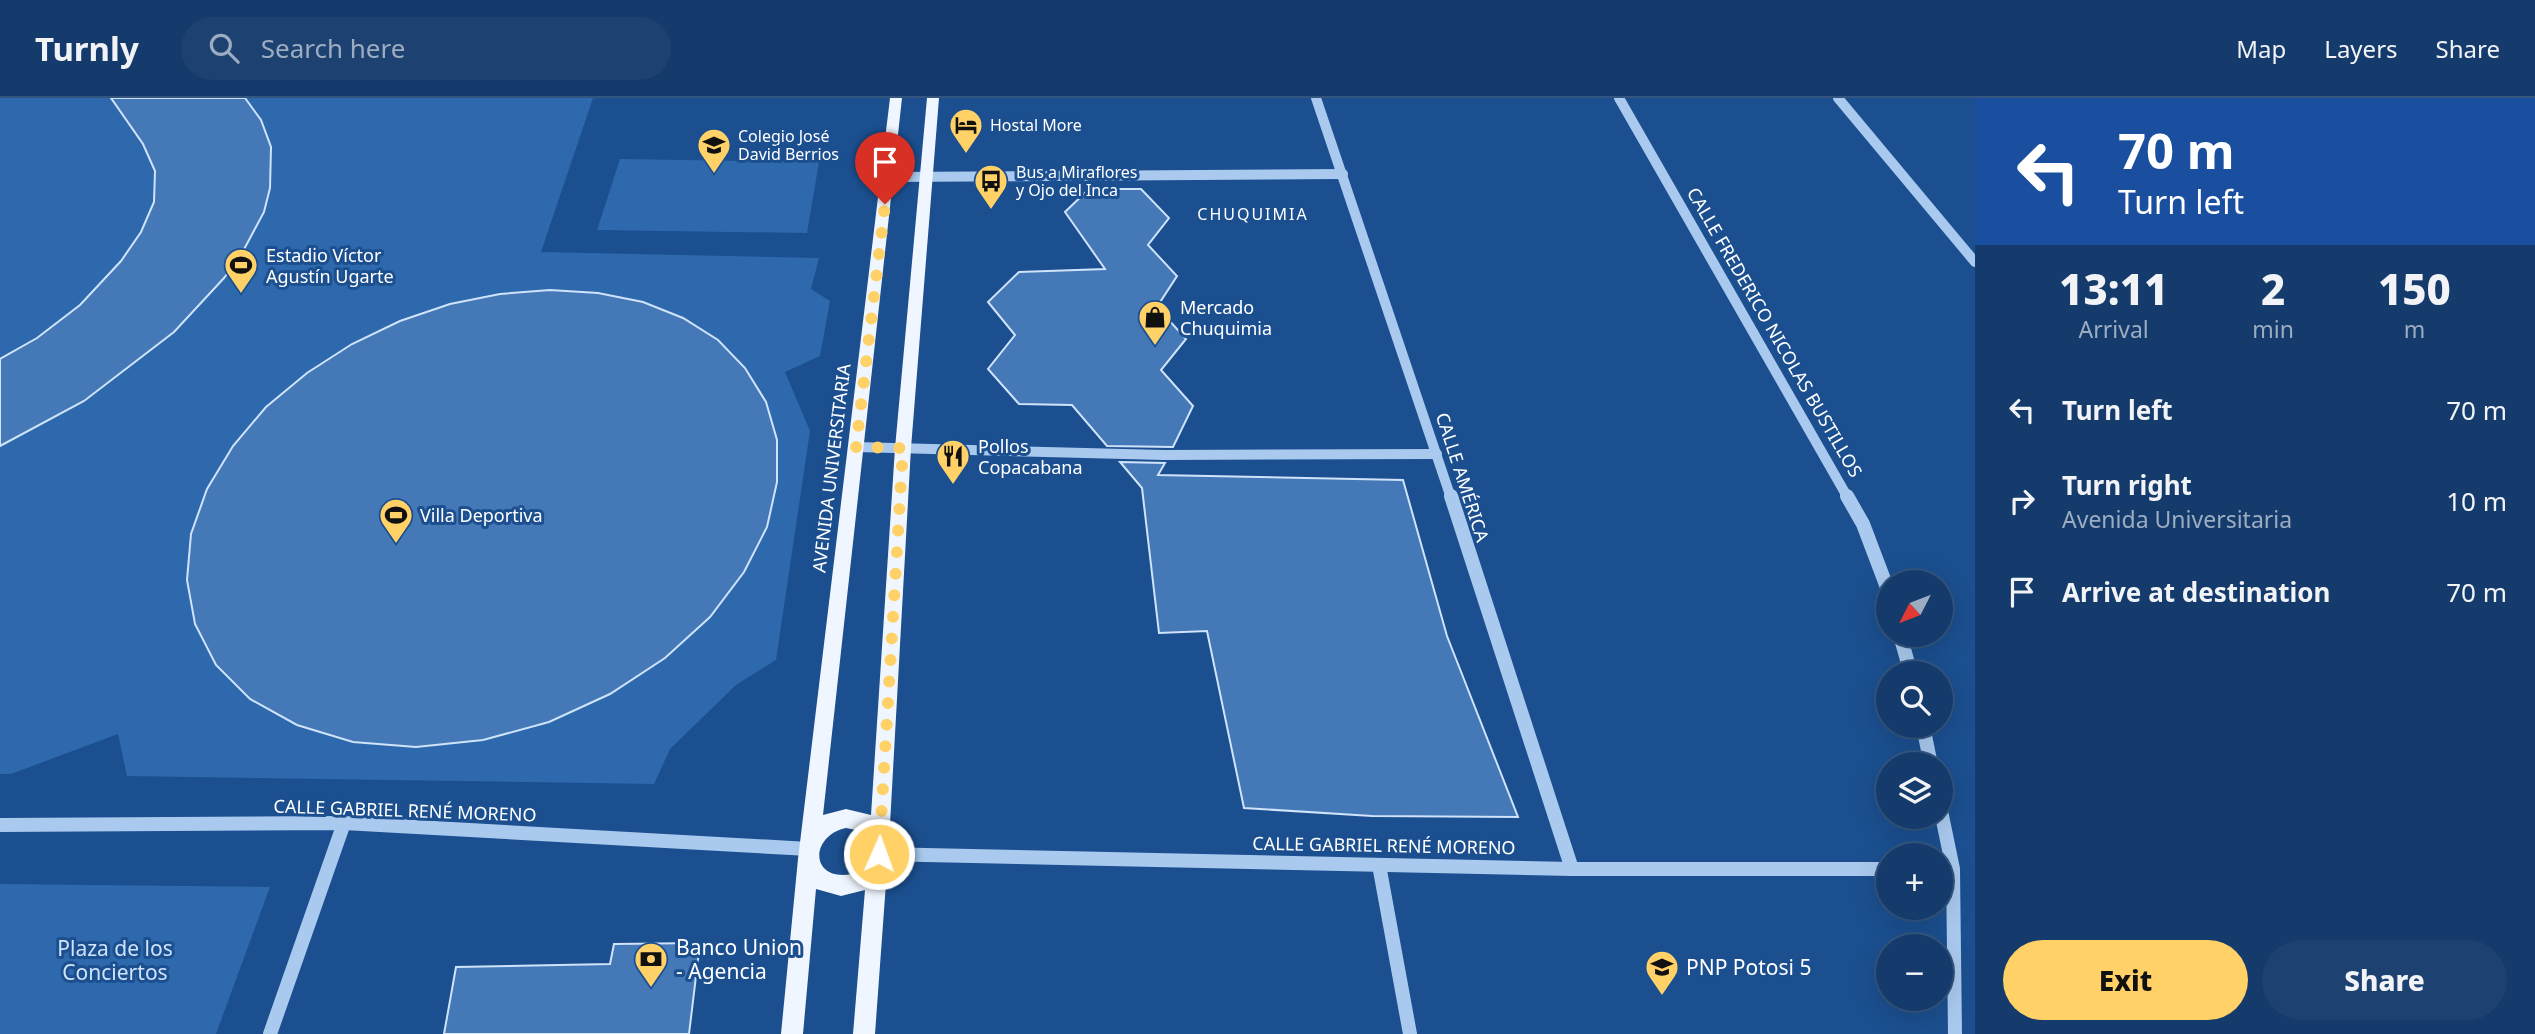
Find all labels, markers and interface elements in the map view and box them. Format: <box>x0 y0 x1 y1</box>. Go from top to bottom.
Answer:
search box <box>181 17 671 80</box>
text: Turnly <box>35 26 139 71</box>
icon: search <box>205 29 243 67</box>
text: Search here <box>261 30 405 66</box>
text: Map <box>2236 32 2286 65</box>
text: Layers <box>2324 32 2398 65</box>
text: Share <box>2436 32 2500 65</box>
hotel icon: Hostal More <box>947 106 985 155</box>
place label: Hostal More <box>990 114 1082 136</box>
text: 70 m <box>2118 117 2235 183</box>
place label: Colegio José David Berrios <box>738 125 839 165</box>
school or university icon: Colegio José David Berrios <box>695 126 733 175</box>
icon: left <box>2003 126 2094 217</box>
pin <box>855 132 915 204</box>
icon: arrive <box>866 143 904 181</box>
place label: Bus a Miraflores y Ojo del Inca <box>1016 161 1137 201</box>
bus stop icon: Bus a Miraflores y Ojo del Inca <box>972 162 1010 211</box>
text: Turn left <box>2118 180 2244 223</box>
street label: CALLE FREDERICO NICOLAS BUSTILLOS <box>1682 183 1868 481</box>
district label: CHUQUIMIA <box>1197 203 1309 225</box>
place label: Estadio Víctor Agustín Ugarte <box>266 243 394 288</box>
sports icon: Estadio Víctor Agustín Ugarte <box>222 246 260 295</box>
text: 13:11 <box>2059 260 2168 317</box>
text: 2 <box>2261 260 2285 317</box>
text: 150 <box>2378 260 2451 317</box>
place label: Mercado Chuquimia <box>1180 295 1272 340</box>
shop icon: Mercado Chuquimia <box>1136 298 1174 347</box>
text: Arrival <box>2079 313 2149 345</box>
text: min <box>2252 313 2294 345</box>
text: m <box>2404 313 2425 345</box>
street label: AVENIDA UNIVERSITARIA <box>806 362 856 574</box>
icon: left <box>2003 391 2041 429</box>
text: Turn left <box>2062 392 2173 428</box>
text: 70 m <box>2446 392 2507 428</box>
street label: CALLE AMÉRICA <box>1431 409 1495 545</box>
place label: Pollos Copacabana <box>978 434 1083 479</box>
restaurant icon: Pollos Copacabana <box>934 437 972 486</box>
text: Turn right <box>2062 467 2192 503</box>
icon: right <box>2003 482 2041 520</box>
text: 10 m <box>2446 483 2507 519</box>
sports icon: Villa Deportiva <box>377 496 415 545</box>
place label: Villa Deportiva <box>420 503 543 527</box>
text: Avenida Universitaria <box>2062 503 2292 535</box>
north arrow <box>1876 570 1953 648</box>
map controls <box>1876 570 1953 1011</box>
icon: arrive <box>2003 573 2041 611</box>
text: Arrive at destination <box>2062 574 2331 610</box>
text: 70 m <box>2446 574 2507 610</box>
button: search <box>1876 661 1953 738</box>
button: layers <box>1876 752 1953 829</box>
street label: CALLE GABRIEL RENÉ MORENO <box>273 793 537 827</box>
position arrow <box>842 817 916 891</box>
street label: CALLE GABRIEL RENÉ MORENO <box>1252 831 1516 859</box>
button: + <box>1876 843 1953 920</box>
place label: Banco Union - Agencia <box>676 933 802 985</box>
park label: Plaza de los Conciertos <box>57 934 173 986</box>
button: − <box>1876 934 1953 1011</box>
bank icon: Banco Union - Agencia <box>632 940 670 989</box>
button: Exit <box>2003 940 2248 1020</box>
button: Share <box>2262 940 2507 1020</box>
school or university icon: PNP Potosi 5 <box>1643 948 1681 997</box>
place label: PNP Potosi 5 <box>1686 953 1811 981</box>

